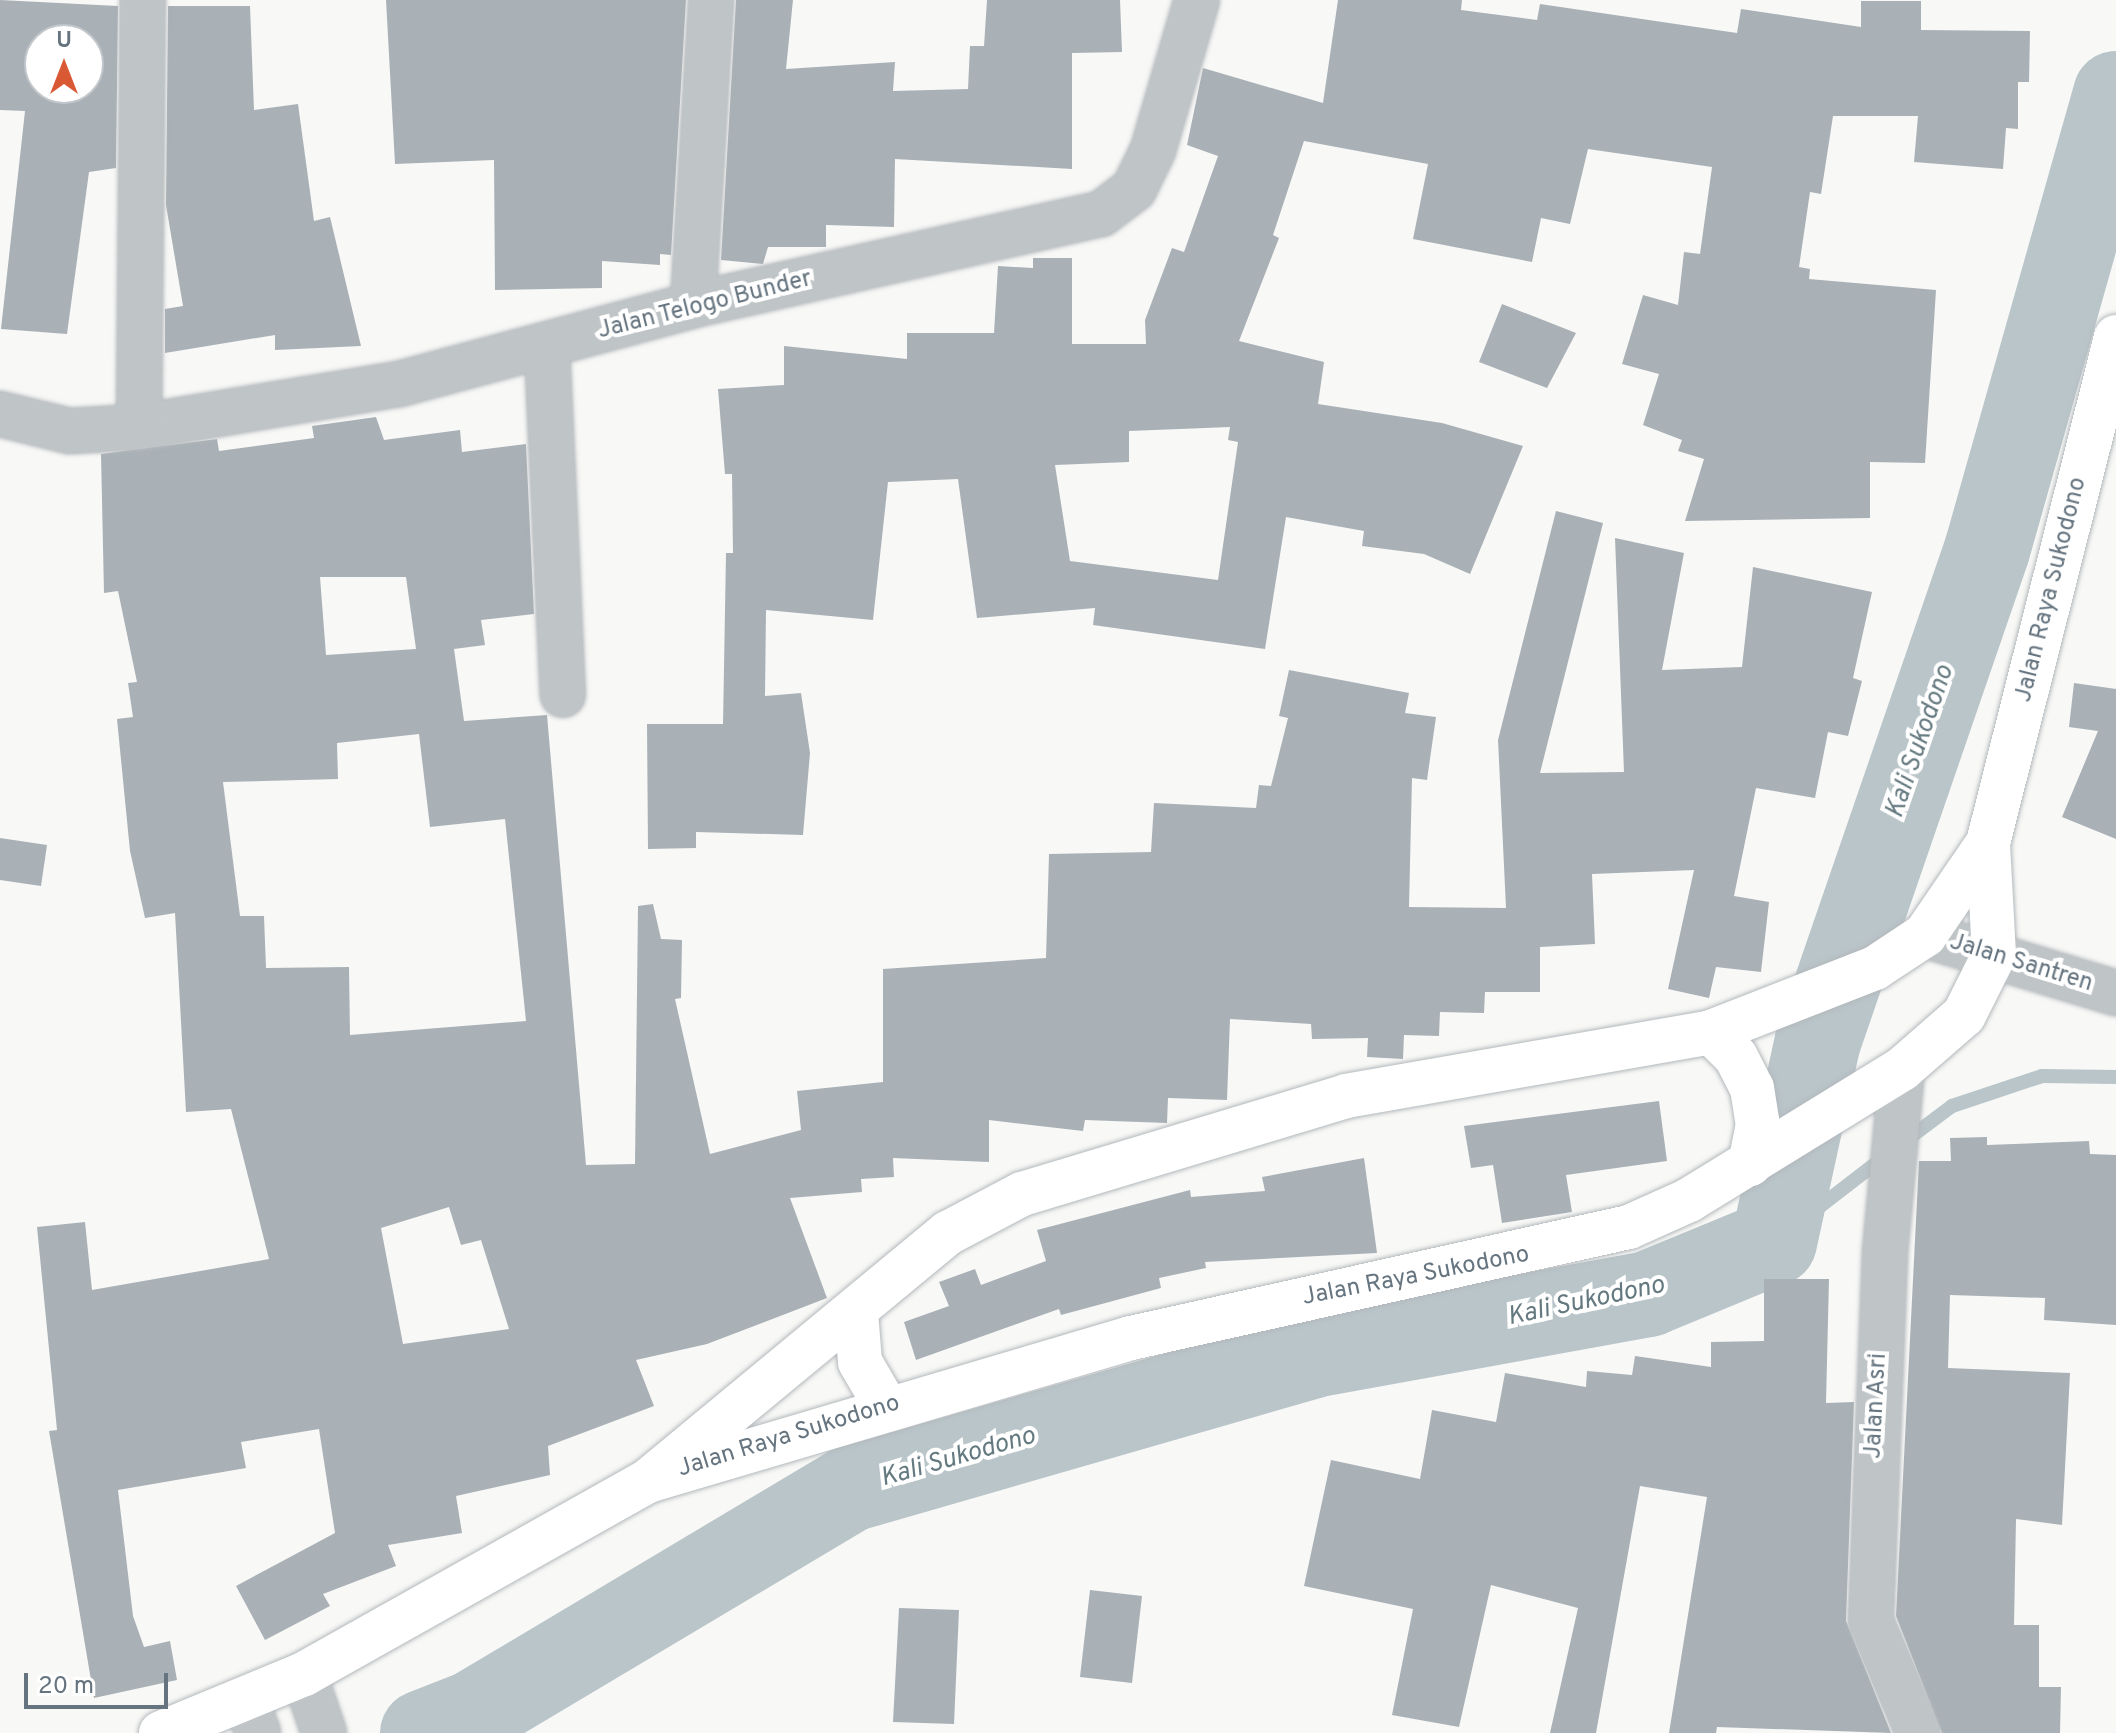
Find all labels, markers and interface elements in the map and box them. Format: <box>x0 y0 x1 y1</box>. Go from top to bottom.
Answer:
north arrow <box>24 24 104 104</box>
text: U <box>56 28 72 55</box>
street label: Jalan Telogo Bunder <box>594 265 816 347</box>
street label: Jalan Raya Sukodono <box>2010 475 2094 705</box>
water label: Kali Sukodono <box>1880 662 1962 822</box>
street label: Jalan Santren <box>1946 929 2096 999</box>
street label: Jalan Raya Sukodono <box>1300 1241 1532 1313</box>
water label: Kali Sukodono <box>1505 1270 1667 1334</box>
street label: Jalan Asri <box>1860 1352 1894 1460</box>
street label: Jalan Raya Sukodono <box>675 1390 903 1484</box>
water label: Kali Sukodono <box>877 1421 1039 1495</box>
scale bar <box>28 1657 172 1707</box>
text: 20 m <box>38 1672 94 1702</box>

